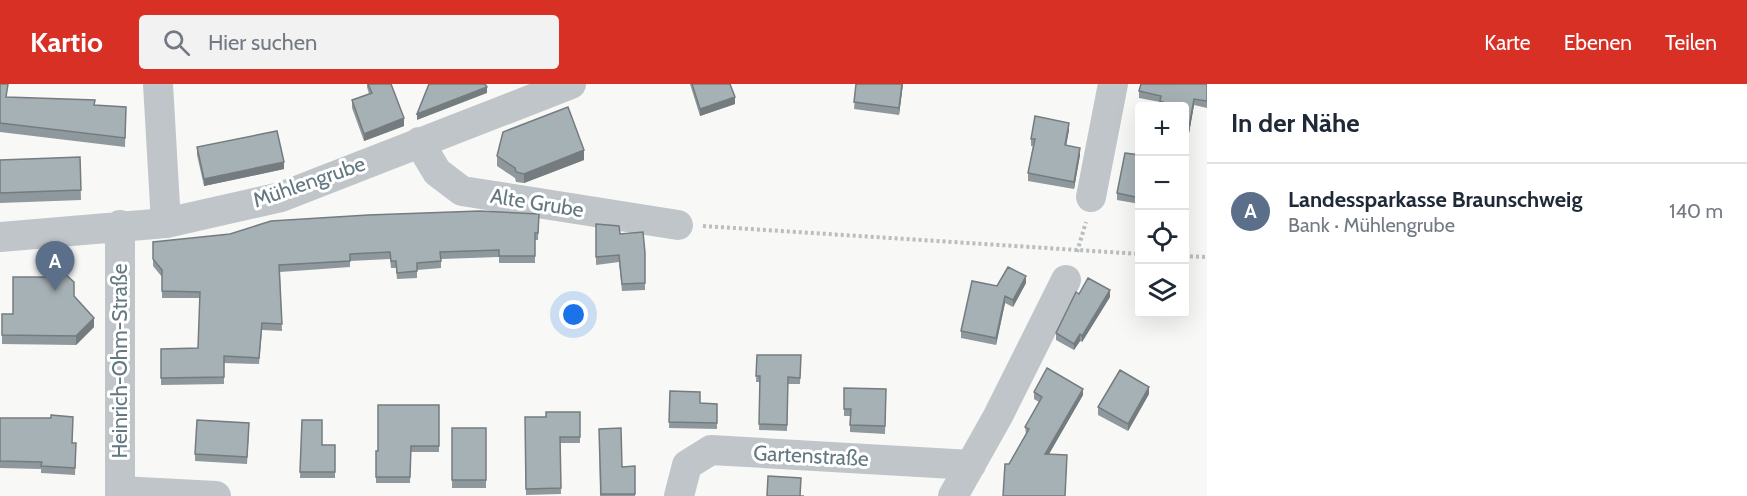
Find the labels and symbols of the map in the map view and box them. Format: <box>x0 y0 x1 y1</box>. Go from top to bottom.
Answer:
street label: Mühlengrube <box>249 151 368 212</box>
street label: Alte Grube <box>489 183 586 222</box>
pin: A <box>36 242 74 291</box>
street label: Heinrich-Ohm-Straße <box>107 263 132 459</box>
your location <box>559 300 588 329</box>
street label: Gartenstraße <box>753 440 870 471</box>

